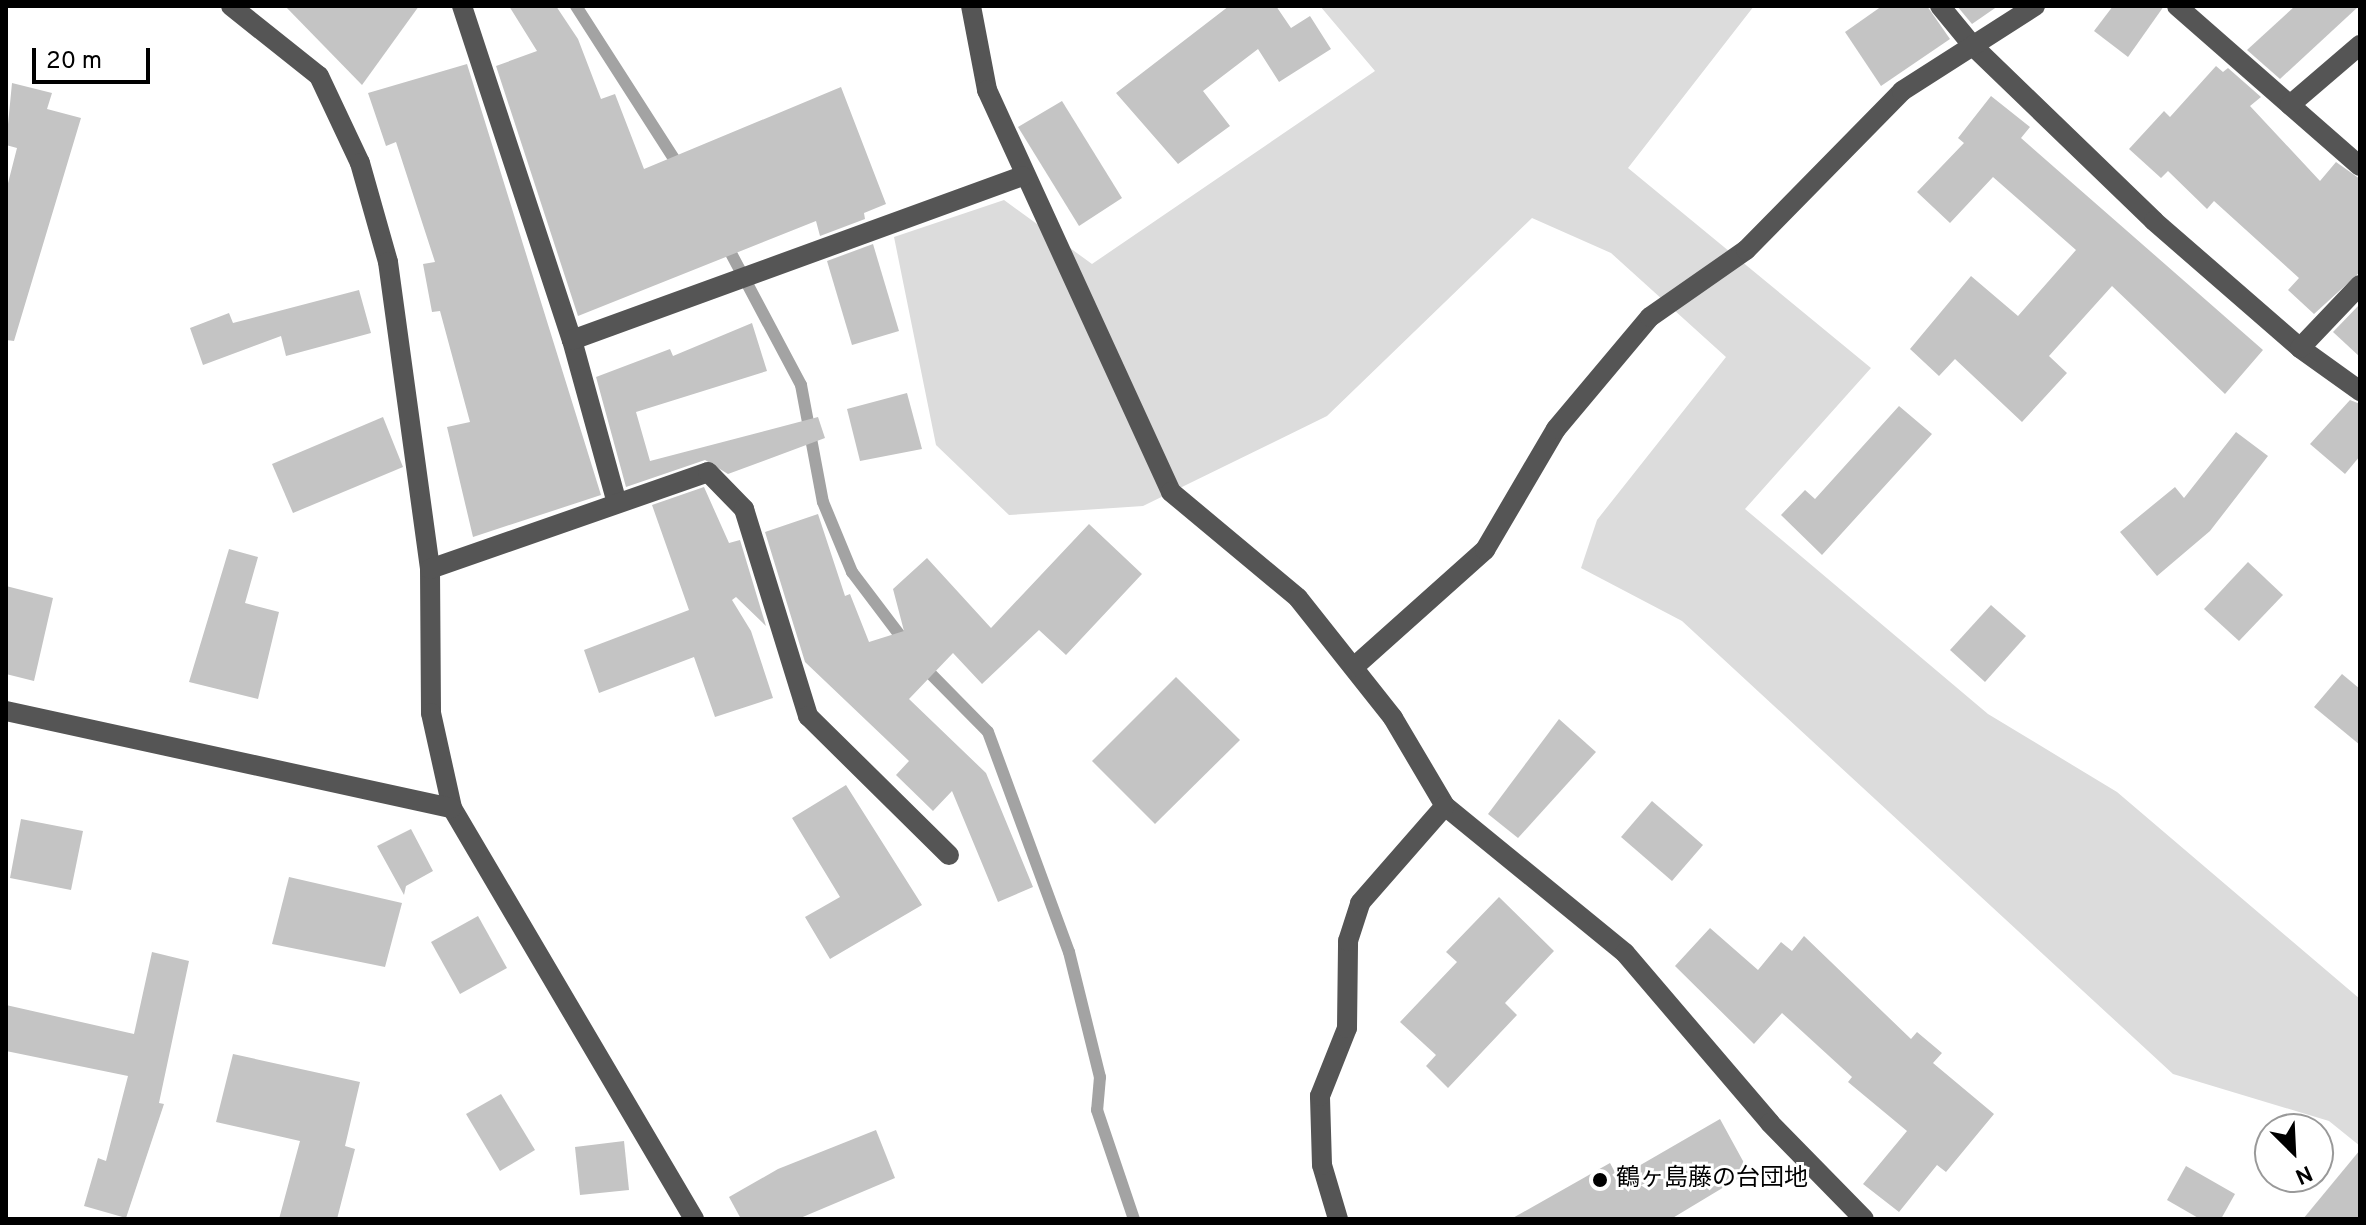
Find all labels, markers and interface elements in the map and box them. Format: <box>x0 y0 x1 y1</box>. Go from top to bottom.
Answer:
scale bar <box>36 32 154 82</box>
text: 20 m <box>46 47 102 77</box>
north arrow <box>2254 1113 2334 1193</box>
text: N <box>2290 1158 2316 1189</box>
place label: 鶴ヶ島藤の台団地 <box>1616 1166 1808 1194</box>
marker: 鶴ヶ島藤の台団地 <box>1591 1171 1609 1189</box>

